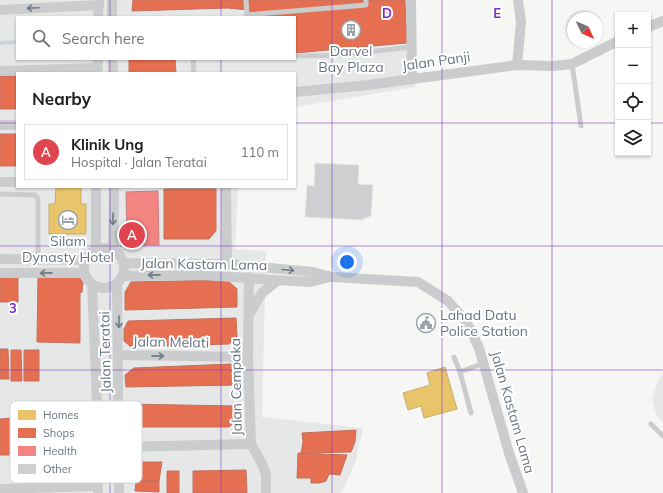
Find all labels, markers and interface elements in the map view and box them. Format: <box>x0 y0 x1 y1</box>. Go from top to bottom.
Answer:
one-way arrow <box>27 4 40 12</box>
text: D <box>382 5 392 21</box>
text: E <box>493 5 501 21</box>
north arrow <box>567 12 603 48</box>
map controls <box>615 12 651 156</box>
button: + <box>615 12 651 48</box>
search box <box>16 16 296 60</box>
building icon: Darvel Bay Plaza <box>340 19 362 41</box>
icon: search <box>30 27 52 49</box>
text: Search here <box>62 29 144 48</box>
place label: Darvel Bay Plaza <box>318 42 384 76</box>
street label: Jalan Panji <box>401 47 471 75</box>
button: − <box>615 48 651 84</box>
button: locate <box>615 84 651 120</box>
text: Nearby <box>32 88 91 109</box>
button: layers <box>615 120 651 156</box>
text: Klinik Ung <box>71 135 144 154</box>
text: A <box>41 144 51 160</box>
text: 110 m <box>241 144 279 160</box>
text: Hospital · Jalan Teratai <box>71 154 207 170</box>
hotel icon: Silam Dynasty Hotel <box>57 209 79 231</box>
one-way arrow <box>109 212 117 225</box>
pin: A <box>119 220 145 250</box>
place label: Silam Dynasty Hotel <box>22 232 114 266</box>
your location <box>337 252 357 272</box>
street label: Jalan Kastam Lama <box>140 254 268 274</box>
one-way arrow <box>281 266 294 273</box>
one-way arrow <box>40 269 53 277</box>
one-way arrow <box>148 272 161 279</box>
text: 3 <box>9 300 17 316</box>
place label: Lahad Datu Police Station <box>440 306 528 340</box>
street label: Jalan Teratai <box>95 311 115 393</box>
public building icon: Lahad Datu Police Station <box>415 312 437 334</box>
one-way arrow <box>115 315 123 328</box>
street label: Jalan Melati <box>133 332 209 352</box>
street label: Jalan Cempaka <box>226 338 246 436</box>
street label: Jalan Kastam Lama <box>487 349 539 475</box>
one-way arrow <box>151 352 164 360</box>
legend <box>10 401 142 483</box>
text: Homes <box>43 408 79 422</box>
text: Shops <box>43 426 75 440</box>
text: Health <box>43 444 77 458</box>
text: Other <box>43 462 72 476</box>

